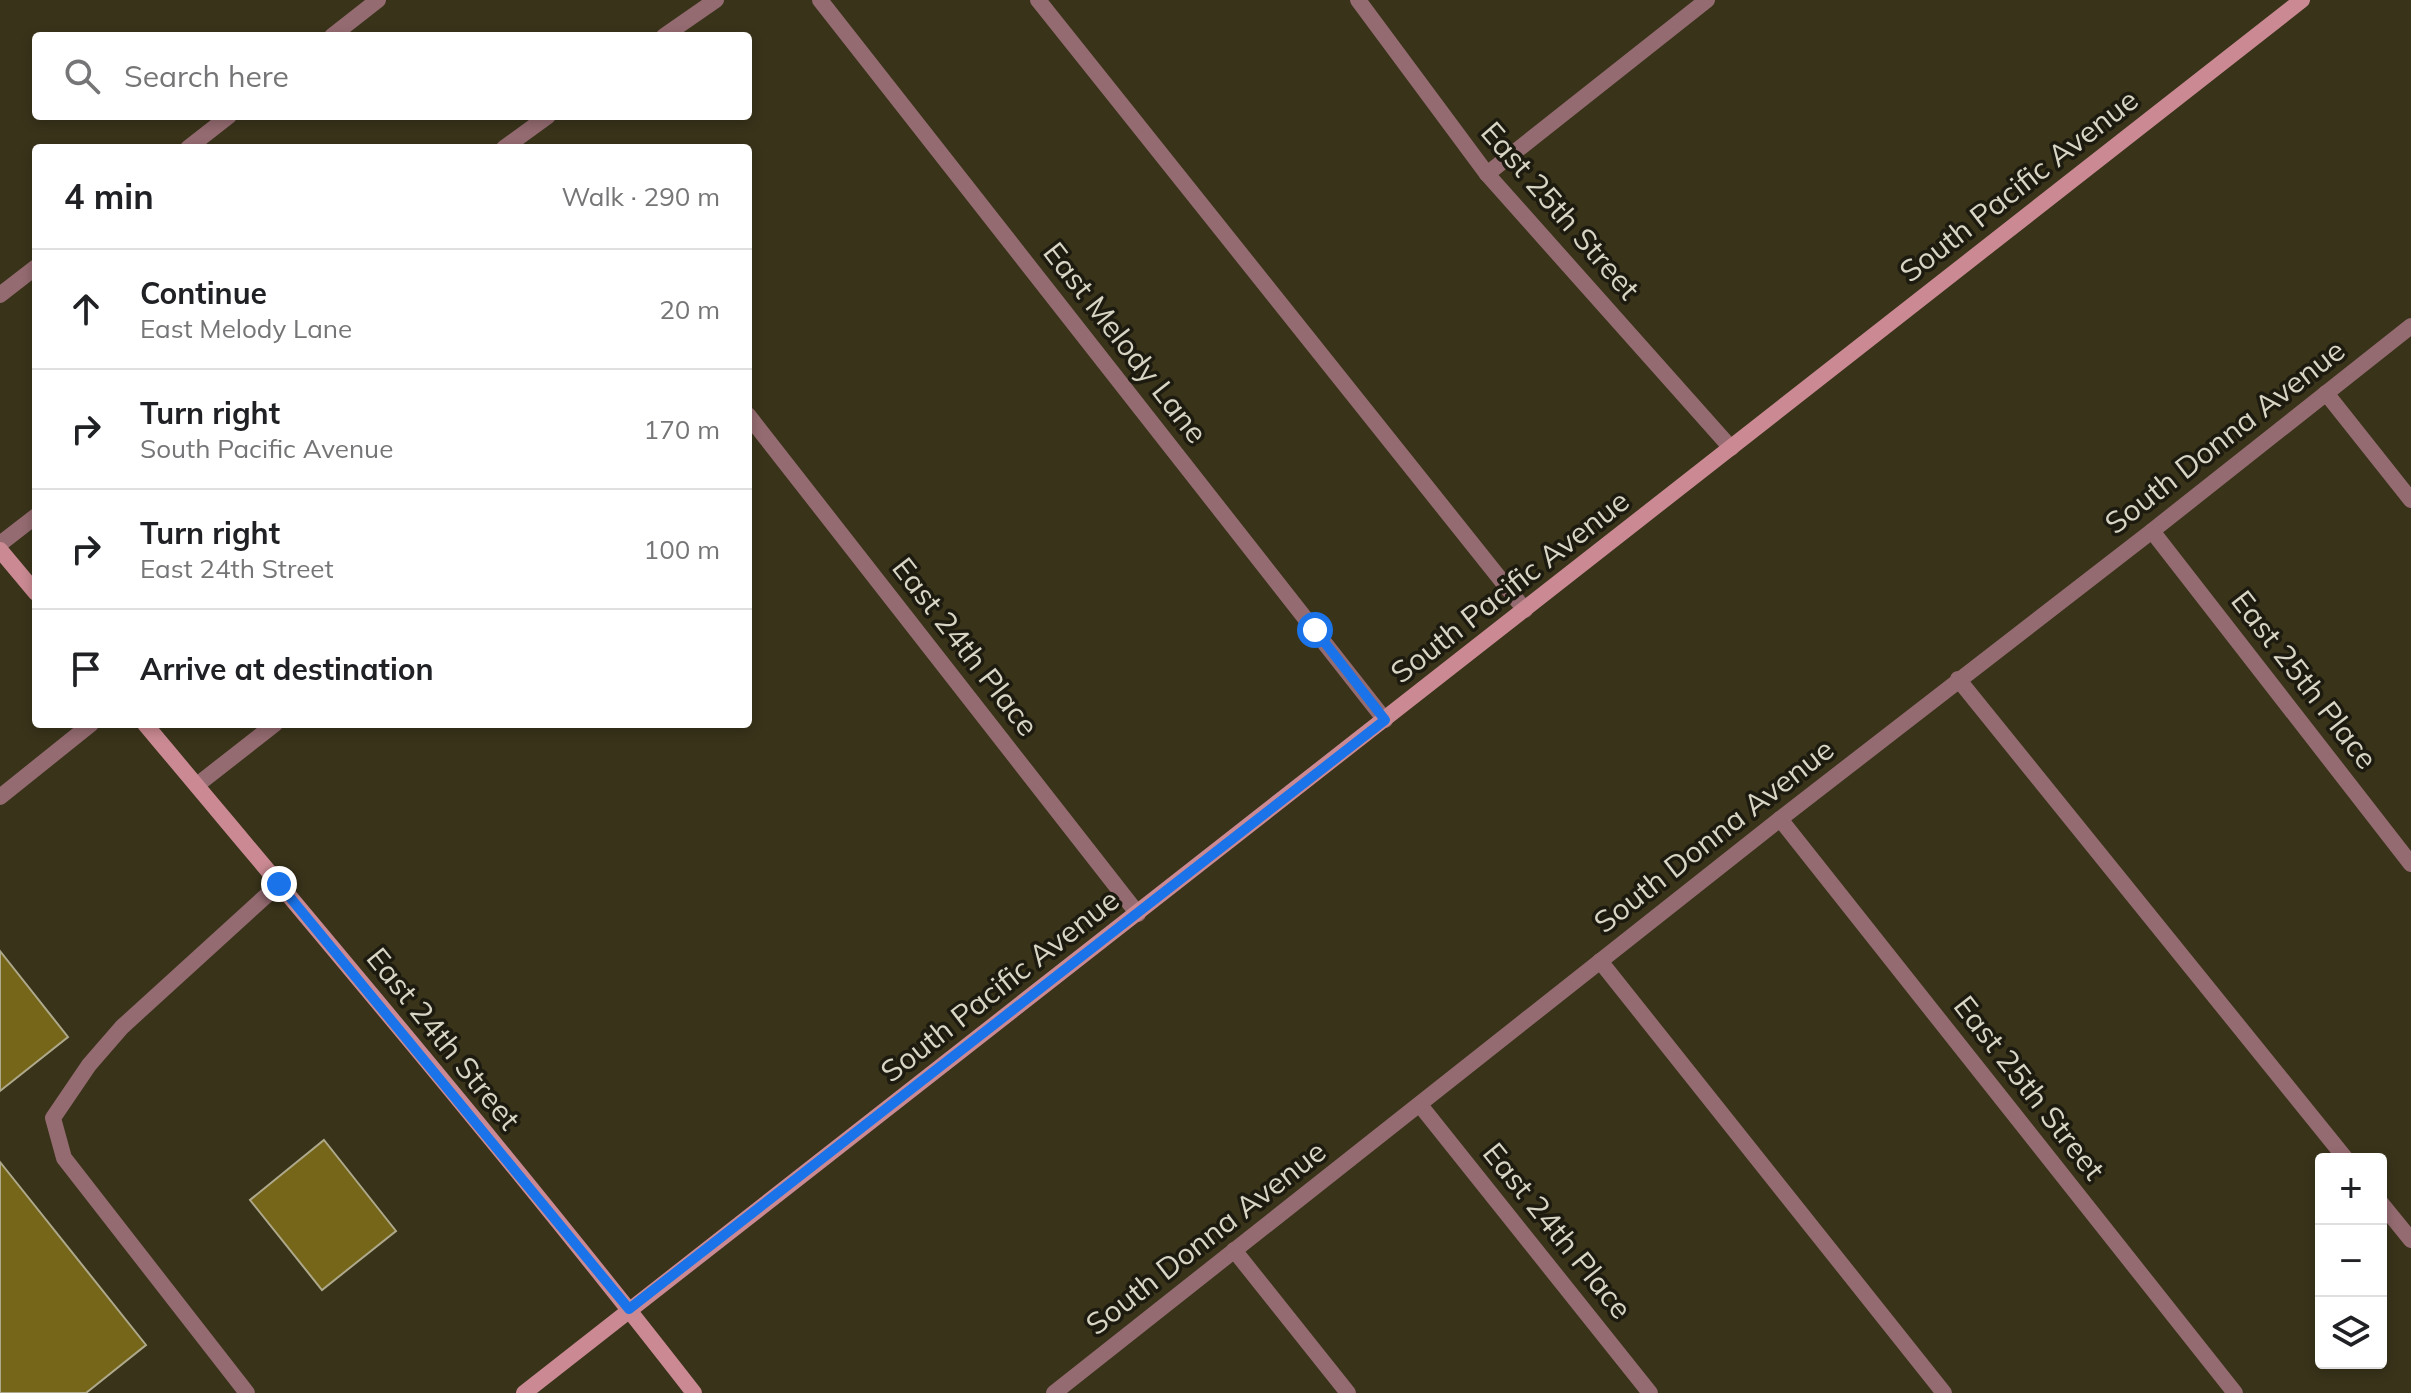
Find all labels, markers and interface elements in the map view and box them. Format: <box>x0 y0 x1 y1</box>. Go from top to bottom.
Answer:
search box <box>32 32 752 120</box>
icon: search <box>60 54 104 98</box>
text: Search here <box>124 57 289 95</box>
street label: South Pacific Avenue <box>1892 80 2145 290</box>
street label: East 25th Street <box>1473 114 1648 307</box>
text: 4 min <box>64 175 154 218</box>
text: Walk · 290 m <box>561 180 720 213</box>
street label: East Melody Lane <box>1035 234 1216 451</box>
text: Continue <box>140 274 267 312</box>
icon: ahead <box>64 287 108 331</box>
text: 20 m <box>659 293 720 326</box>
text: East Melody Lane <box>140 312 352 345</box>
street label: South Donna Avenue <box>2097 331 2352 542</box>
text: Turn right <box>140 394 280 432</box>
icon: right <box>64 407 108 451</box>
text: 170 m <box>644 413 720 446</box>
text: South Pacific Avenue <box>140 432 393 465</box>
street label: South Pacific Avenue <box>1383 481 1636 691</box>
text: Turn right <box>140 514 280 552</box>
icon: right <box>64 527 108 571</box>
text: 100 m <box>644 533 720 566</box>
street label: East 24th Place <box>884 550 1047 743</box>
text: East 24th Street <box>140 552 334 585</box>
street label: East 25th Place <box>2223 583 2386 776</box>
route start <box>1297 612 1333 648</box>
icon: arrive <box>64 647 108 691</box>
text: Arrive at destination <box>140 650 434 688</box>
street label: South Donna Avenue <box>1586 730 1841 941</box>
route end <box>261 866 297 902</box>
street label: South Pacific Avenue <box>873 880 1126 1090</box>
street label: East 24th Street <box>359 940 529 1137</box>
street label: East 25th Street <box>1946 988 2114 1187</box>
street label: South Donna Avenue <box>1078 1132 1333 1343</box>
street label: East 24th Place <box>1475 1135 1640 1326</box>
map controls <box>2315 1153 2387 1369</box>
button: + <box>2315 1153 2387 1225</box>
button: − <box>2315 1225 2387 1297</box>
button: layers <box>2315 1297 2387 1369</box>

